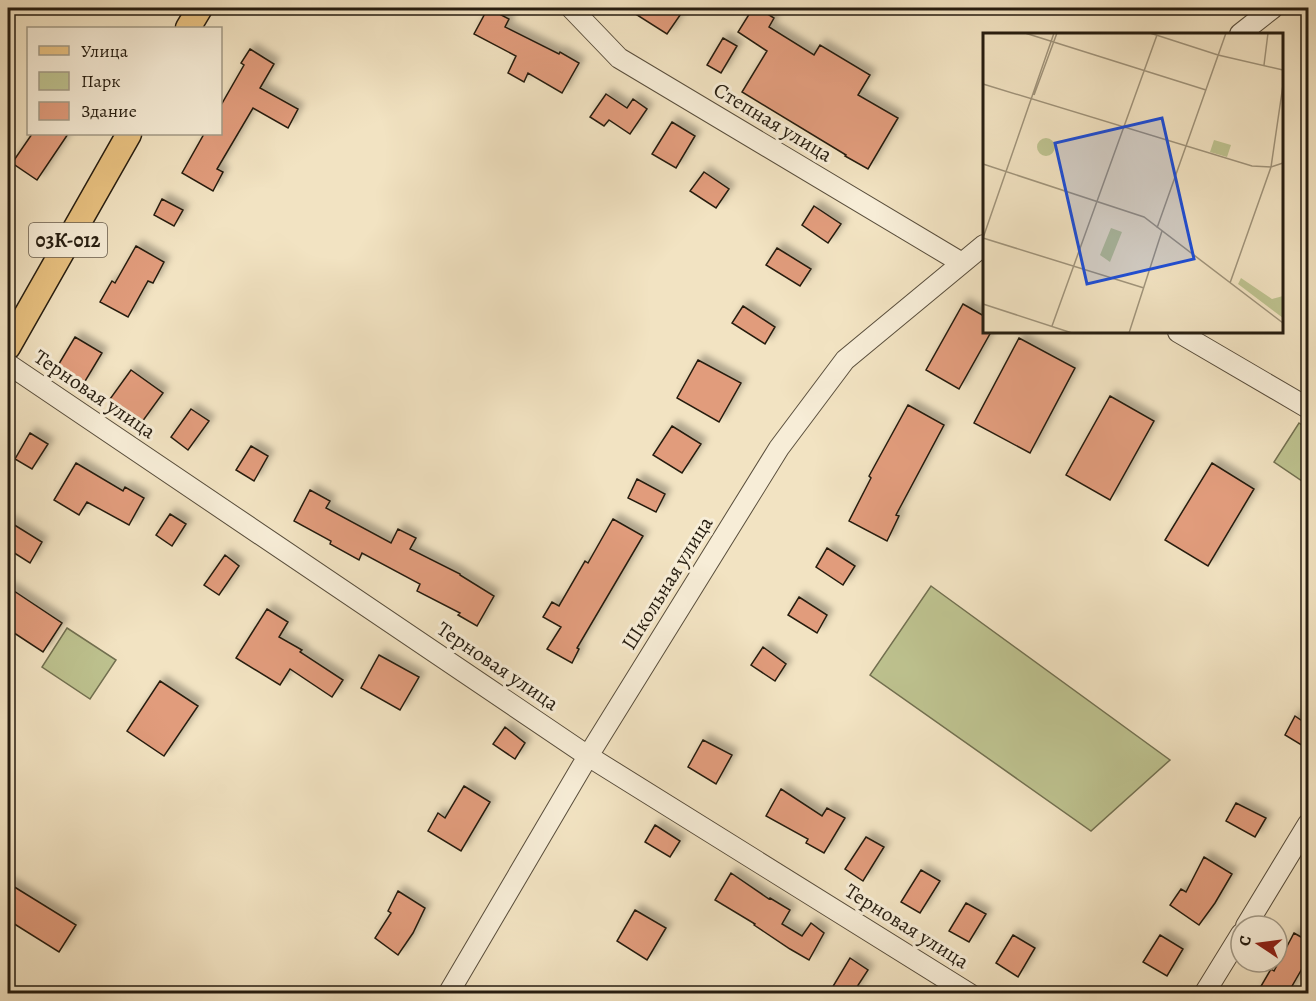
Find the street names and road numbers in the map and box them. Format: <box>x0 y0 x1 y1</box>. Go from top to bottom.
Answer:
street label: Степная улица <box>708 76 838 169</box>
road number: 03К-012 <box>29 223 107 257</box>
street label: Терновая улица <box>29 343 162 445</box>
street label: Школьная улица <box>615 511 719 655</box>
street label: Терновая улица <box>432 615 565 717</box>
street label: Терновая улица <box>840 877 975 975</box>

